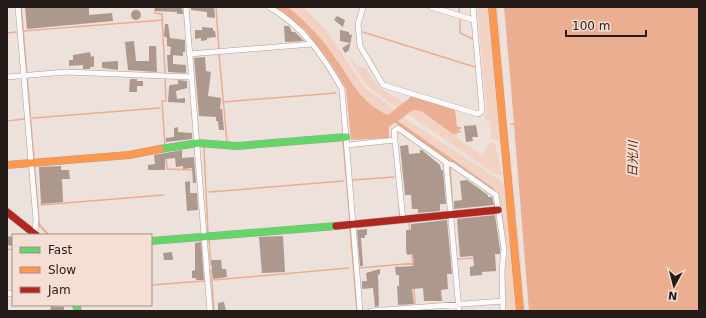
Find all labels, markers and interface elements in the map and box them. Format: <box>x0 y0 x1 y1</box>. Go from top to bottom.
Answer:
scale bar <box>566 12 646 38</box>
text: 100 m <box>572 19 610 33</box>
water label: 日光川 <box>626 139 640 177</box>
legend <box>12 234 152 306</box>
text: Fast <box>48 243 72 257</box>
text: Slow <box>48 263 76 277</box>
north arrow <box>654 266 694 306</box>
text: Jam <box>47 283 71 297</box>
text: N <box>667 288 678 302</box>

